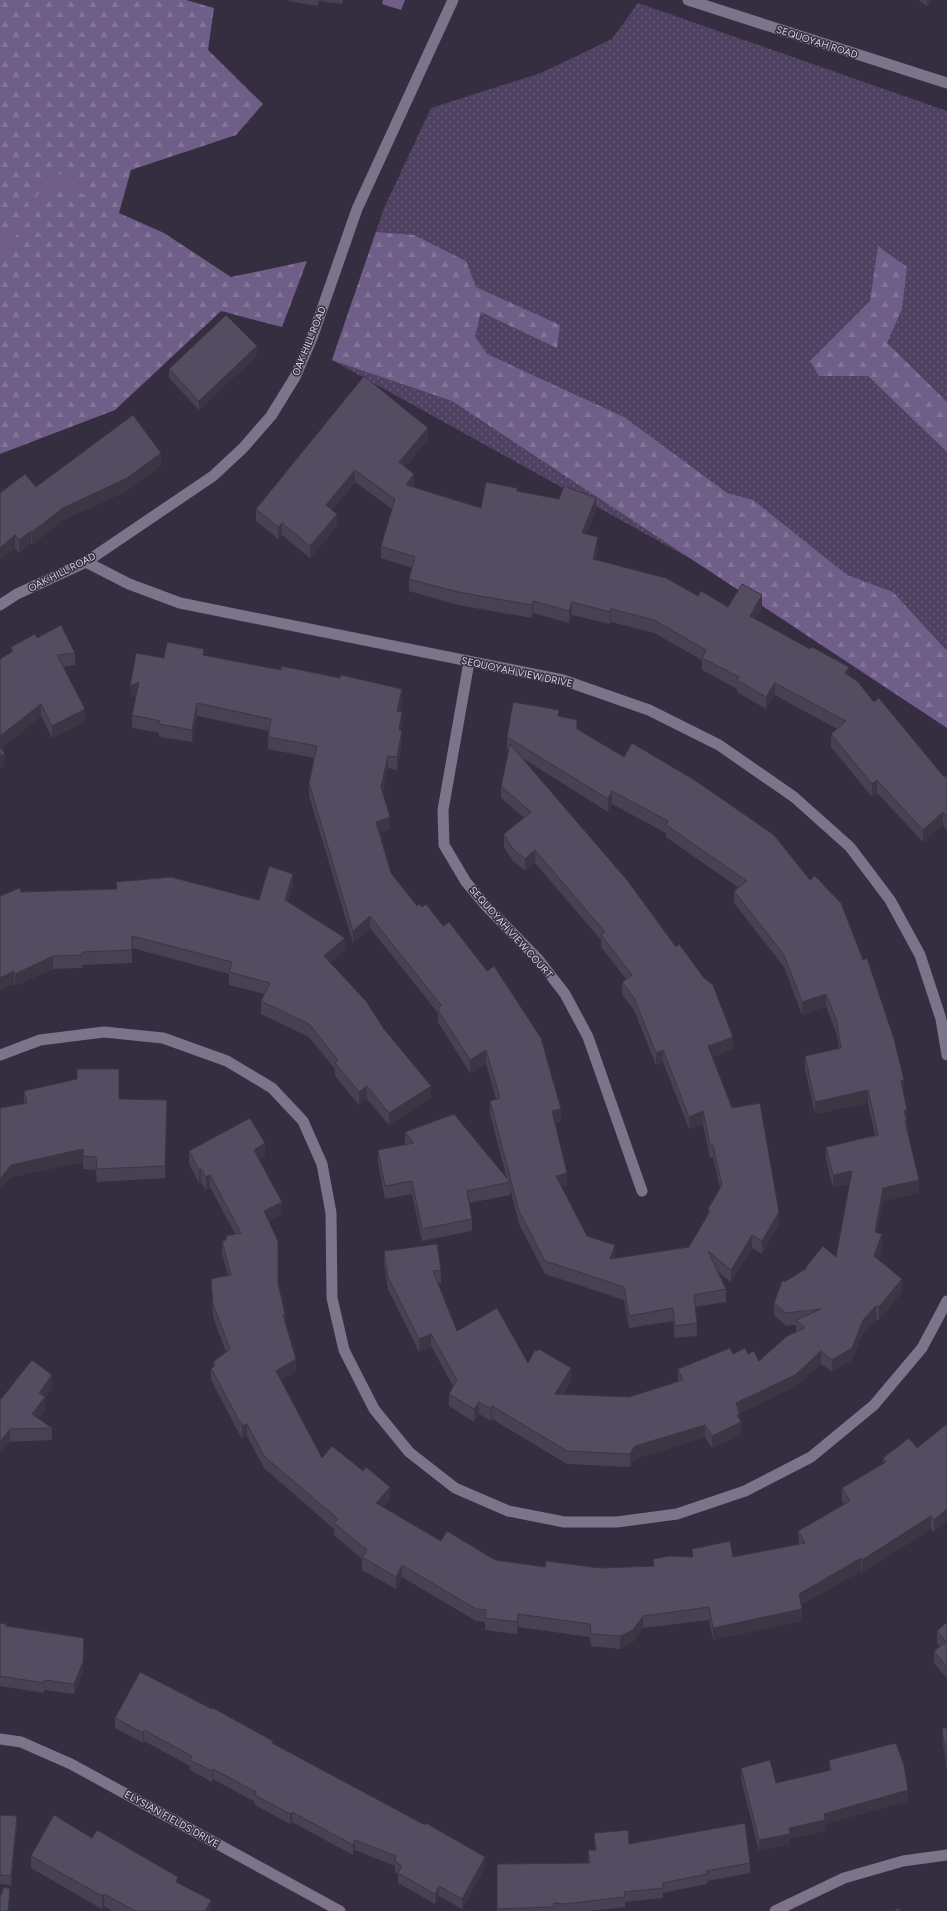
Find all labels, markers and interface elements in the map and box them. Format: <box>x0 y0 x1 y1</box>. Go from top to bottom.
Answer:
street label: SEQUOYAH ROAD <box>775 23 860 61</box>
street label: OAK HILL ROAD <box>289 304 329 378</box>
street label: OAK HILL ROAD <box>26 549 98 595</box>
street label: SEQUOYAH VIEW DRIVE <box>460 654 574 690</box>
street label: SEQUOYAH VIEW COURT <box>466 884 556 981</box>
street label: ELYSIAN FIELDS DRIVE <box>122 1788 222 1850</box>

